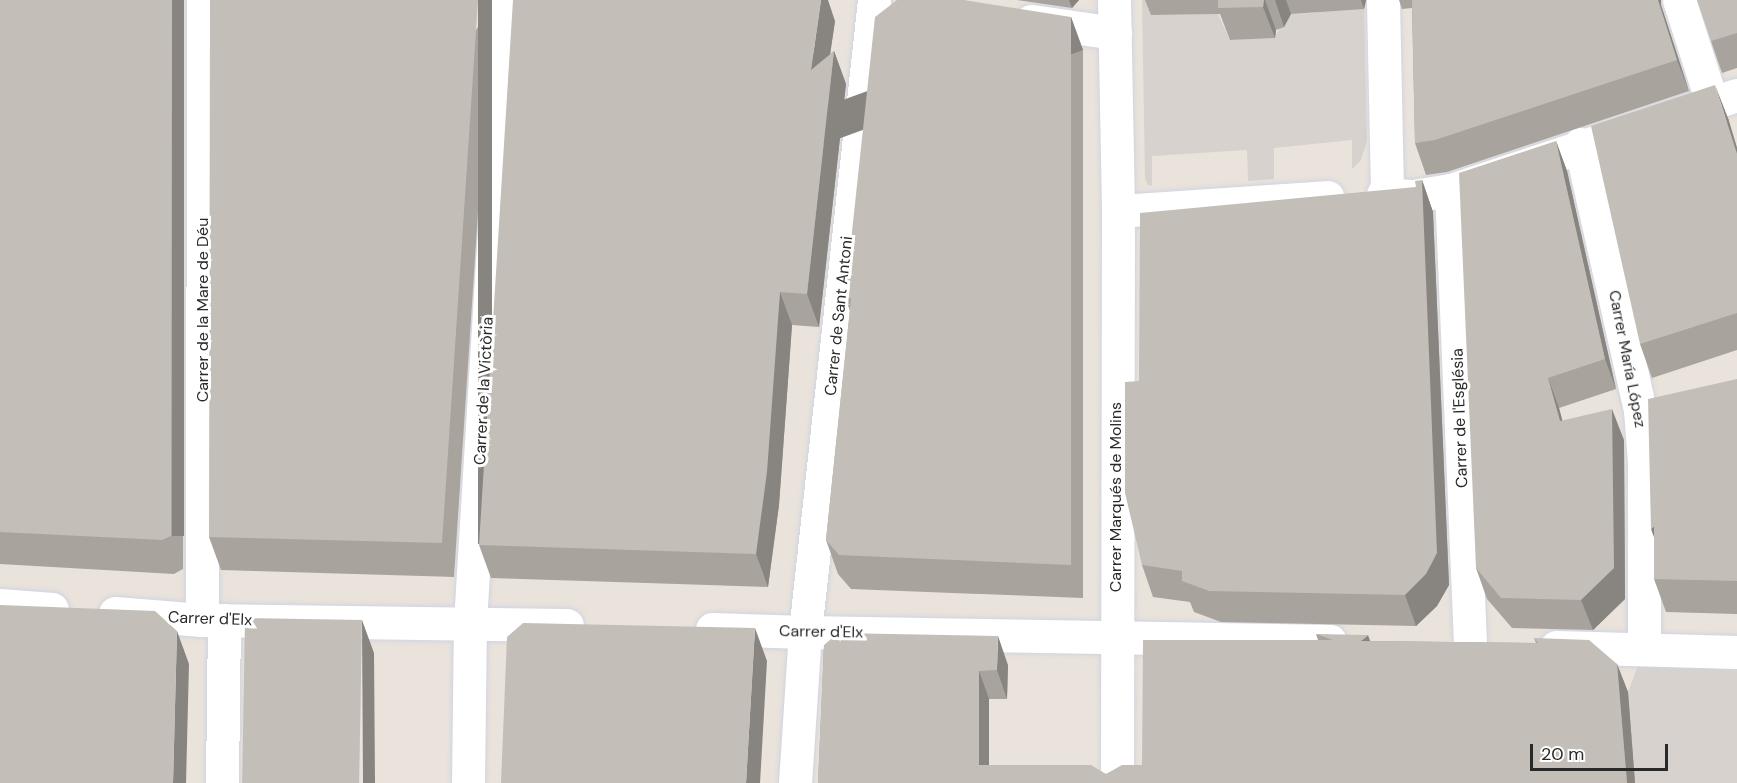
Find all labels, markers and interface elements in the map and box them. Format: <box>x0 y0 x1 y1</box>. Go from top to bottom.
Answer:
street label: Carrer de la Mare de Déu <box>193 218 213 402</box>
street label: Carrer de Sant Antoni <box>821 235 857 397</box>
street label: Carrer María López <box>1604 289 1650 429</box>
street label: Carrer de la Victòria <box>471 316 497 466</box>
street label: Carrer de l'Església <box>1448 348 1472 488</box>
street label: Carrer Marqués de Molins <box>1106 402 1126 592</box>
street label: Carrer d'Elx <box>168 608 252 630</box>
street label: Carrer d'Elx <box>779 622 863 642</box>
scale bar <box>1533 732 1671 770</box>
text: 20 m <box>1541 742 1584 766</box>

